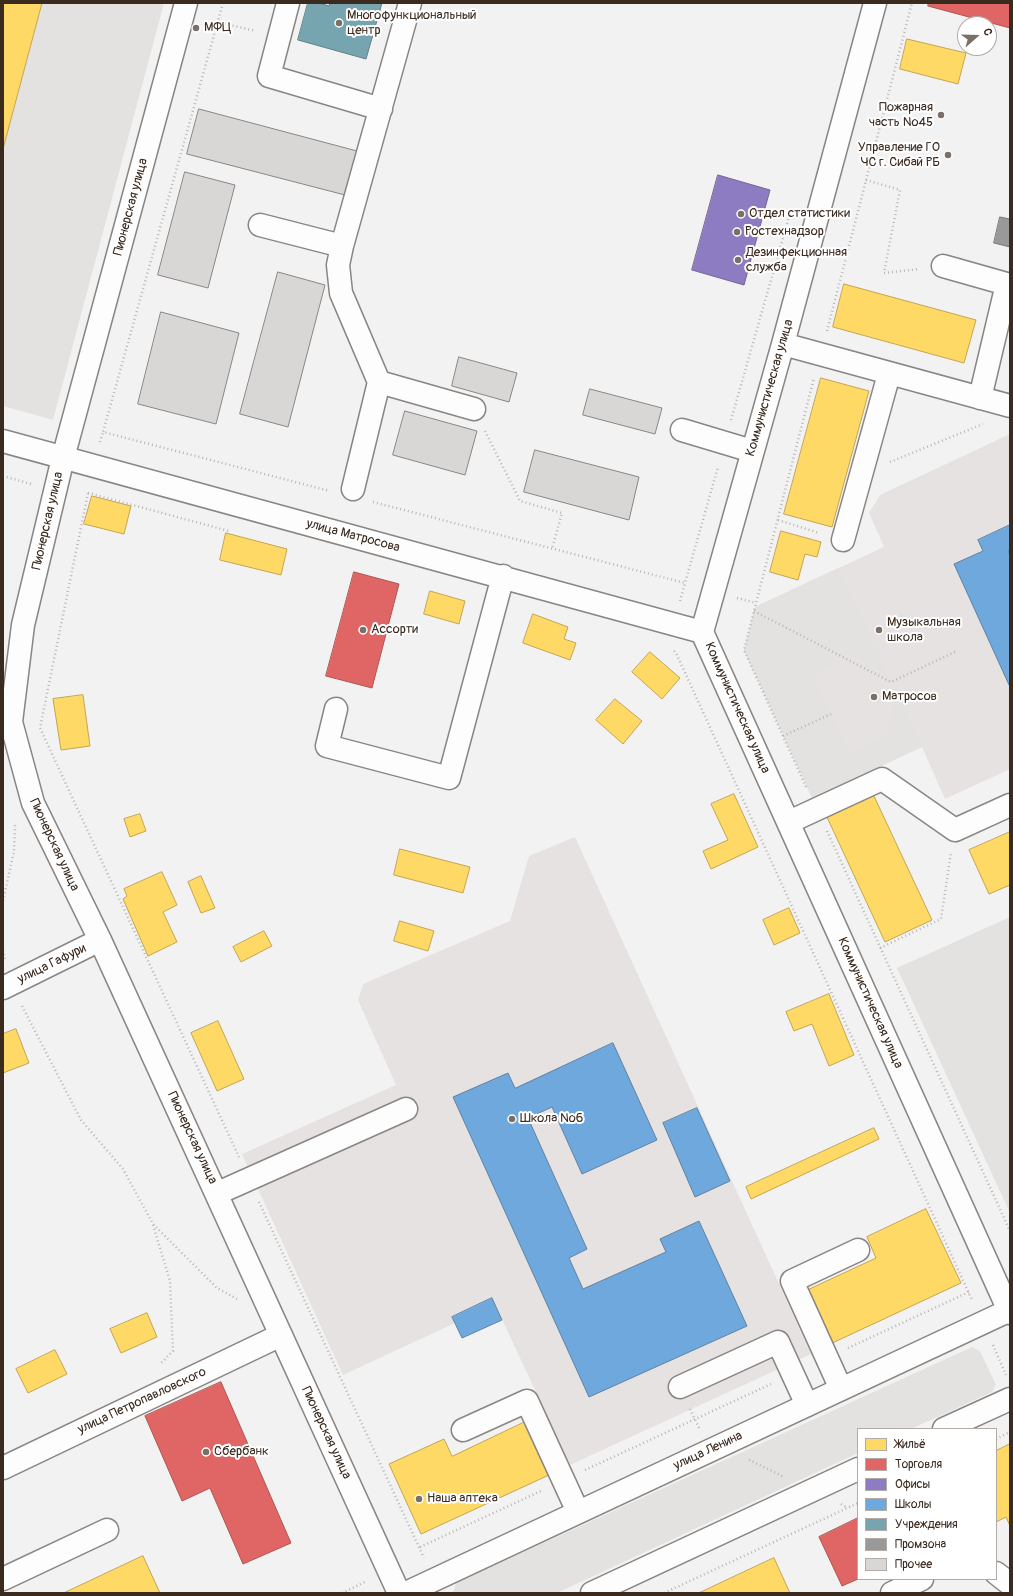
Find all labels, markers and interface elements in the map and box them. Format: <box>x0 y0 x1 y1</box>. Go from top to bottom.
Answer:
place label: Многофункциональный центр <box>347 8 477 39</box>
north arrow <box>957 16 997 56</box>
marker: Многофункциональный центр <box>334 18 344 28</box>
place label: МФЦ <box>204 20 231 36</box>
marker: МФЦ <box>191 23 201 33</box>
text: С <box>981 27 995 37</box>
place label: Пожарная часть №45 <box>868 100 933 131</box>
marker: Пожарная часть №45 <box>936 110 946 120</box>
place label: Управление ГО ЧС г. Сибай РБ <box>858 140 940 171</box>
marker: Управление ГО ЧС г. Сибай РБ <box>943 150 953 160</box>
street label: Пионерская улица <box>110 157 152 257</box>
place label: Отдел статистики <box>749 206 850 222</box>
marker: Отдел статистики <box>736 209 746 219</box>
place label: Ростехнадзор <box>745 224 824 240</box>
marker: Ростехнадзор <box>732 227 742 237</box>
place label: Дезинфекционная служба <box>746 245 847 276</box>
marker: Дезинфекционная служба <box>733 255 743 265</box>
street label: Коммунистическая улица <box>743 318 797 458</box>
street label: Пионерская улица <box>29 470 67 572</box>
street label: улица Матросова <box>304 516 402 556</box>
place label: Музыкальная школа <box>887 615 961 646</box>
place label: Ассорти <box>371 622 418 638</box>
marker: Ассорти <box>358 625 368 635</box>
marker: Музыкальная школа <box>874 625 884 635</box>
street label: Коммунистическая улица <box>701 640 773 776</box>
place label: Матросов <box>882 689 937 705</box>
marker: Матросов <box>869 692 879 702</box>
street label: Пионерская улица <box>26 796 82 894</box>
street label: Коммунистическая улица <box>834 935 906 1071</box>
street label: улица Гафури <box>15 941 89 987</box>
street label: Пионерская улица <box>164 1089 220 1187</box>
place label: Школа №6 <box>520 1111 583 1127</box>
marker: Школа №6 <box>507 1114 517 1124</box>
street label: улица Петропавловского <box>75 1364 209 1438</box>
street label: Пионерская улица <box>298 1384 354 1482</box>
street label: улица Ленина <box>671 1428 745 1474</box>
legend <box>857 1428 997 1580</box>
text: Жильё <box>895 1437 926 1452</box>
place label: Сбербанк <box>214 1444 269 1460</box>
marker: Сбербанк <box>201 1447 211 1457</box>
text: Торговля <box>895 1457 942 1472</box>
text: Офисы <box>895 1477 930 1492</box>
place label: Наша аптека <box>427 1491 498 1507</box>
marker: Наша аптека <box>414 1494 424 1504</box>
text: Школы <box>895 1497 931 1512</box>
text: Учреждения <box>895 1517 958 1532</box>
text: Промзона <box>895 1537 946 1552</box>
text: Прочее <box>895 1557 932 1572</box>

